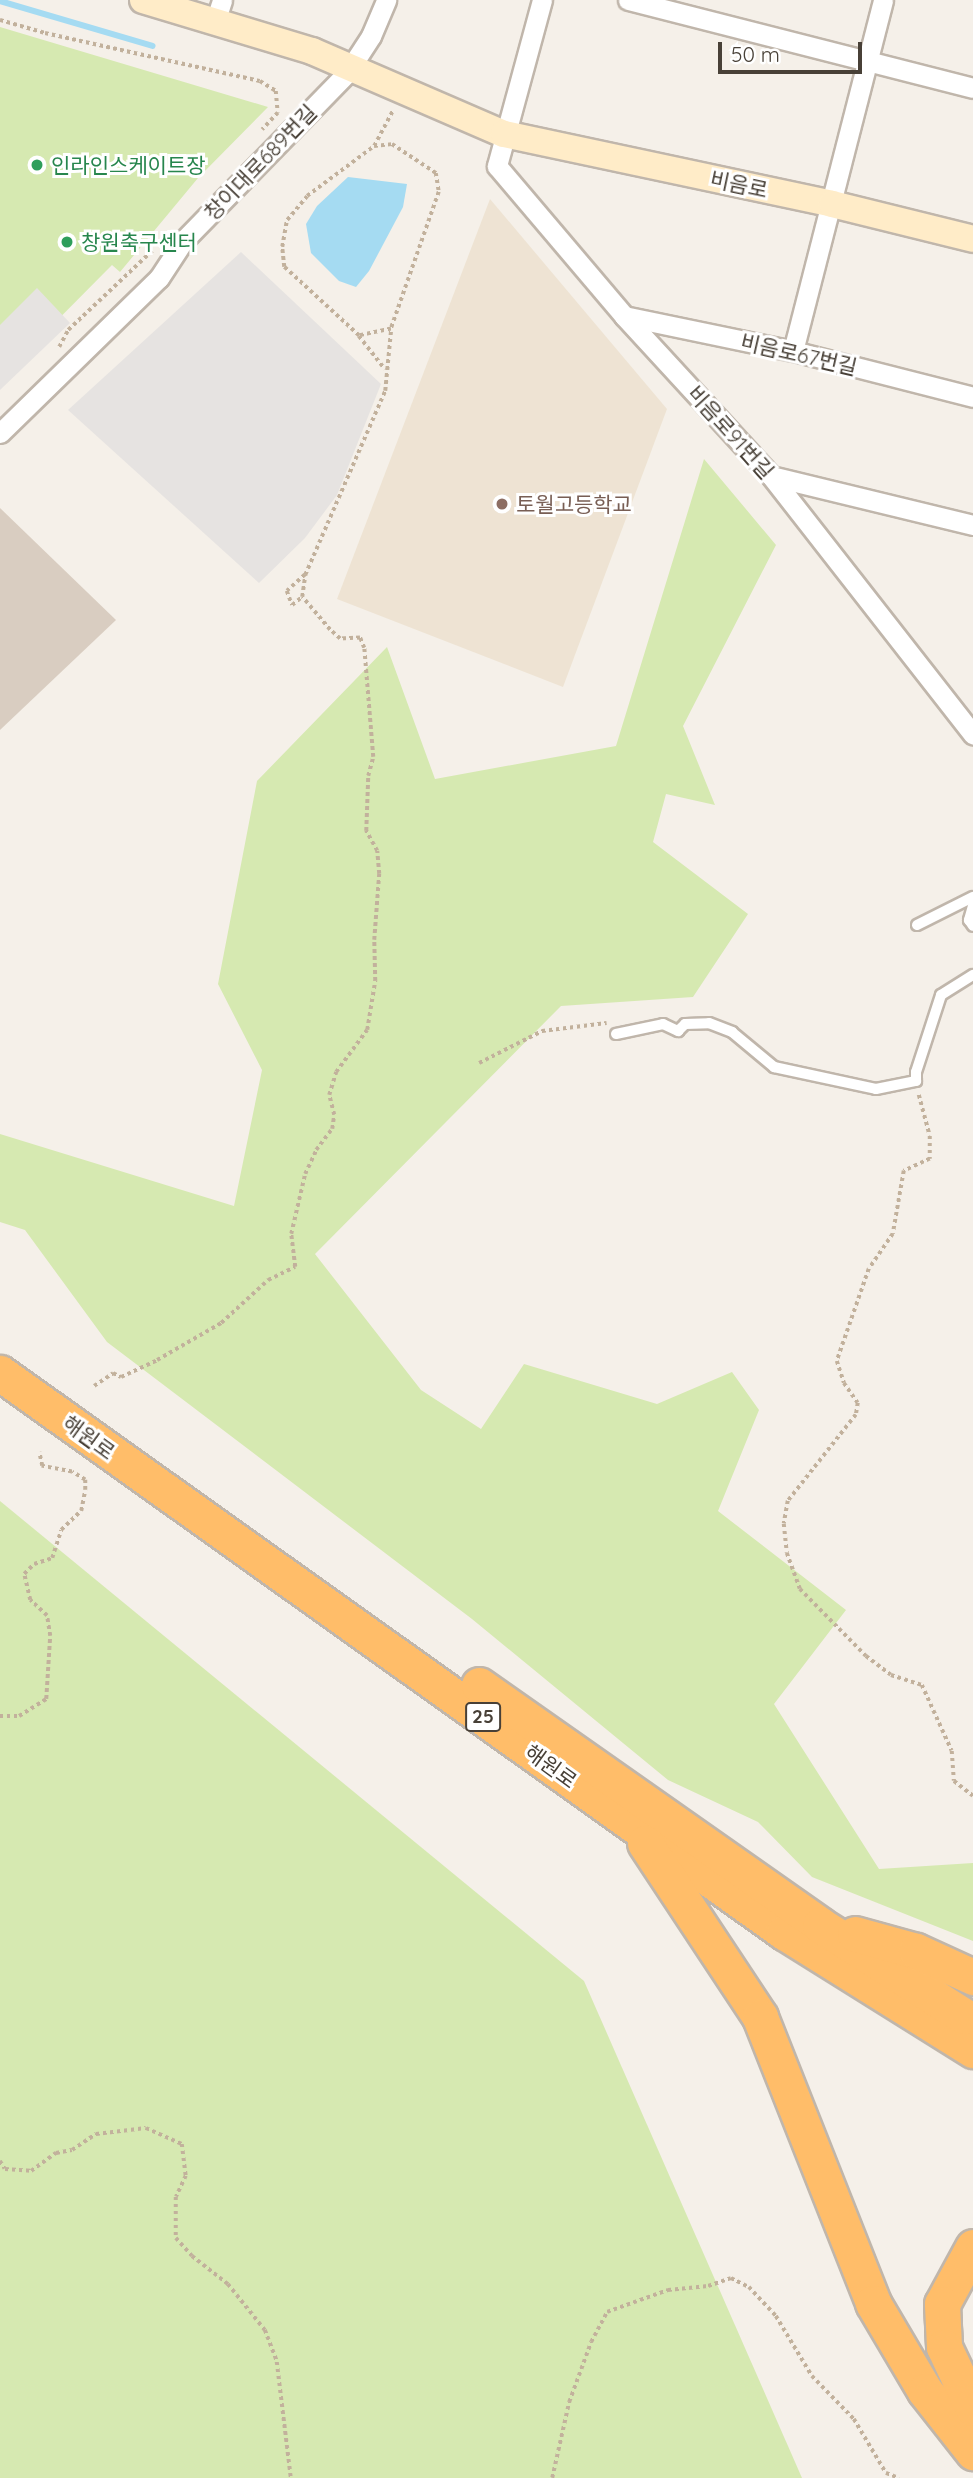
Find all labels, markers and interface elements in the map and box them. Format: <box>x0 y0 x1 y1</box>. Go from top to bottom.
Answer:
scale bar <box>721 28 864 72</box>
text: 50 m <box>731 41 780 67</box>
street label: 창이대로689번길 <box>199 99 321 225</box>
place label: 인라인스케이트장 <box>51 152 206 178</box>
marker: 인라인스케이트장 <box>29 157 45 173</box>
street label: 비음로 <box>708 166 770 202</box>
place label: 창원축구센터 <box>81 229 197 255</box>
marker: 창원축구센터 <box>59 234 75 250</box>
street label: 비음로67번길 <box>738 328 860 380</box>
street label: 비음로91번길 <box>683 380 779 484</box>
place label: 토월고등학교 <box>516 491 632 517</box>
marker: 토월고등학교 <box>494 496 510 512</box>
street label: 해원로 <box>58 1410 120 1464</box>
road number: 25 <box>464 1702 502 1732</box>
street label: 해원로 <box>520 1739 582 1793</box>

